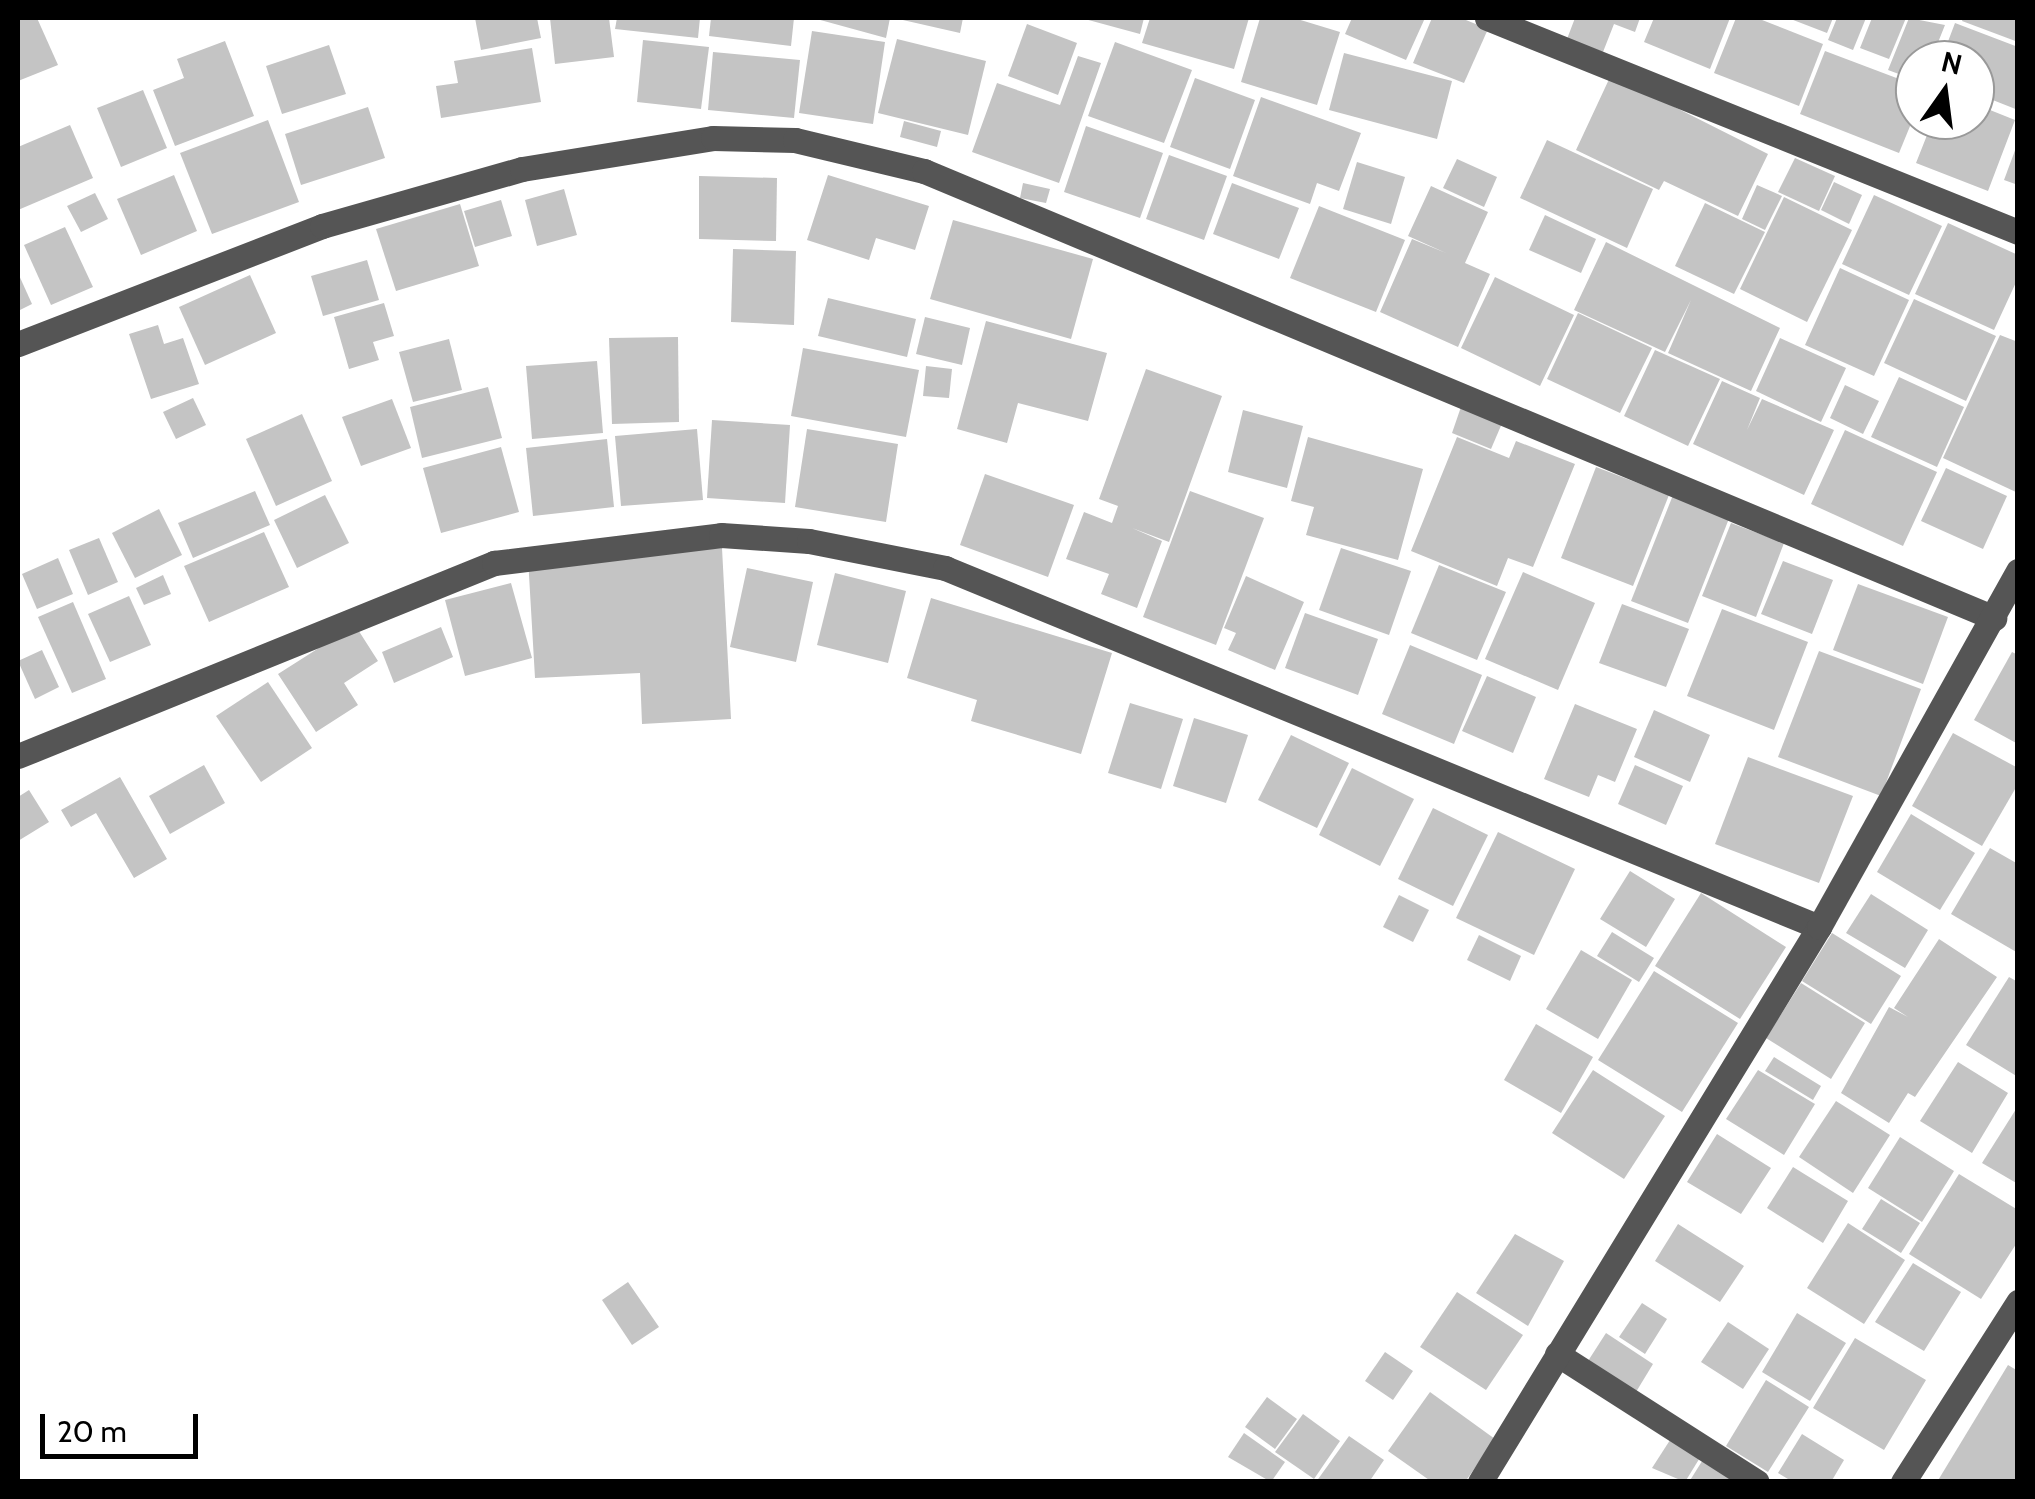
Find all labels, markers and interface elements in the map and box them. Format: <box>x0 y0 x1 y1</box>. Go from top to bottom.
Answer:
north arrow <box>1895 40 1995 140</box>
text: N <box>1938 44 1965 82</box>
scale bar <box>45 1394 202 1456</box>
text: 20 m <box>57 1413 127 1450</box>

